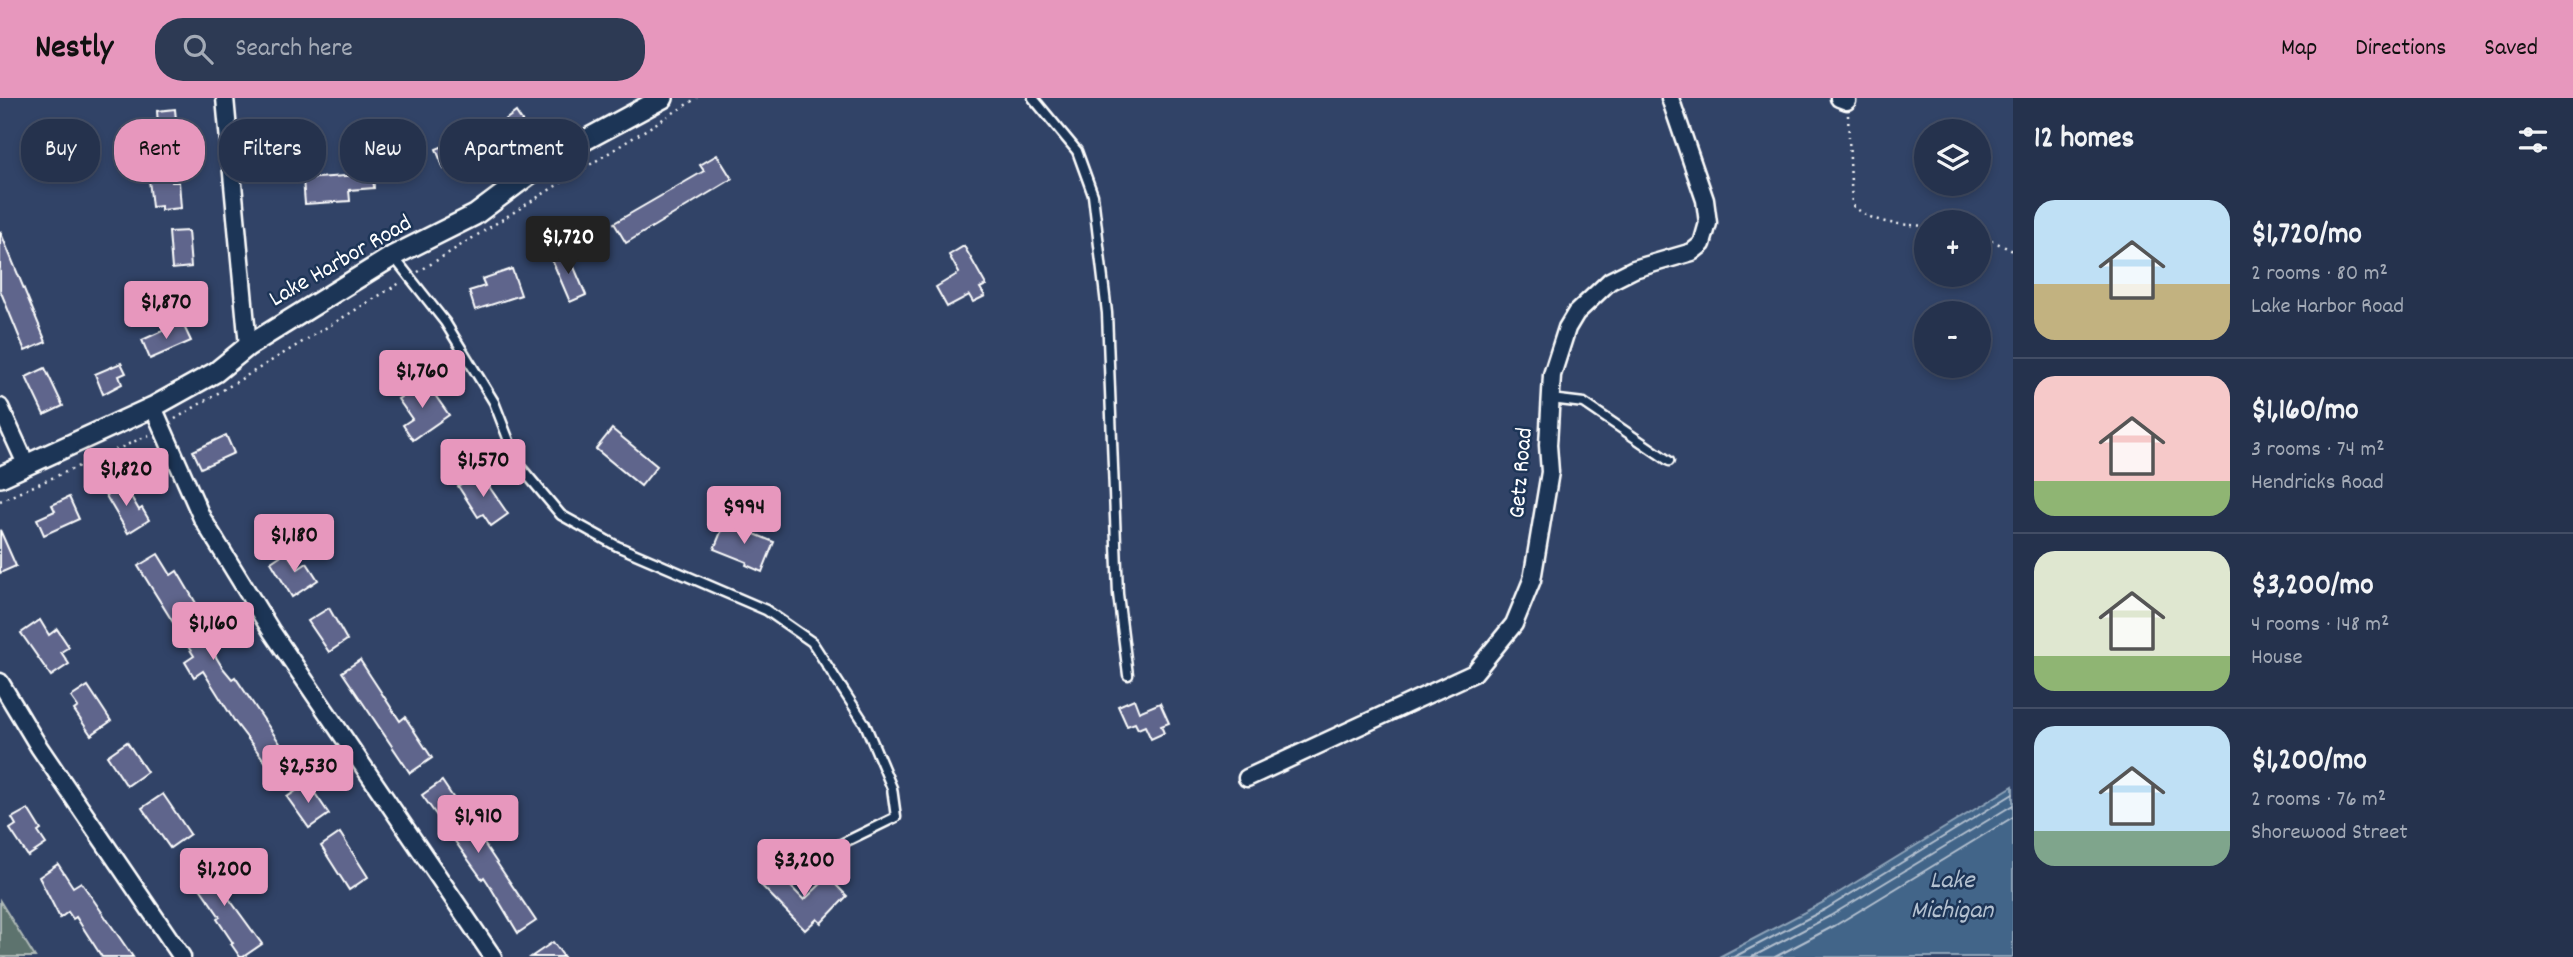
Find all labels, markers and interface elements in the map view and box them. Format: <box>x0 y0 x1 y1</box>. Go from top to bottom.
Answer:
search box <box>155 18 645 81</box>
text: Nestly <box>35 26 113 73</box>
icon: search <box>179 30 217 68</box>
text: Search here <box>235 31 353 68</box>
text: Map <box>2281 32 2317 66</box>
text: Directions <box>2355 32 2446 66</box>
text: Saved <box>2484 32 2538 66</box>
chip: Buy <box>21 119 100 182</box>
chip: Rent <box>114 119 205 182</box>
chip: Filters <box>219 119 326 182</box>
chip: New <box>340 119 426 182</box>
chip: Apartment <box>440 119 588 182</box>
map controls <box>1914 119 1991 378</box>
button: layers <box>1914 119 1991 196</box>
text: 12 homes <box>2034 119 2134 162</box>
icon: filters <box>2514 121 2552 159</box>
street label: Lake Harbor Road <box>263 207 419 317</box>
button: + <box>1914 210 1991 287</box>
text: $1,720/mo <box>2251 215 2362 258</box>
pin: $1,720 <box>511 216 625 276</box>
text: $1,720 <box>542 222 594 255</box>
icon: home <box>2090 228 2174 312</box>
text: 2 rooms · 80 m² <box>2251 258 2388 291</box>
pin: $1,870 <box>109 282 223 341</box>
text: $1,870 <box>140 287 192 320</box>
text: Lake Harbor Road <box>2251 291 2404 324</box>
button: − <box>1914 301 1991 378</box>
pin: $1,760 <box>365 350 479 410</box>
text: $1,760 <box>395 356 449 389</box>
text: $1,160/mo <box>2251 391 2359 434</box>
icon: home <box>2090 404 2174 488</box>
street label: Getz Road <box>1501 426 1543 520</box>
text: 3 rooms · 74 m² <box>2251 434 2385 467</box>
pin: $1,570 <box>426 440 540 499</box>
text: $1,570 <box>456 445 510 478</box>
pin: $1,820 <box>69 448 183 508</box>
text: $1,820 <box>100 454 152 487</box>
text: Hendricks Road <box>2251 467 2384 500</box>
pin: $994 <box>703 486 785 546</box>
text: $994 <box>723 492 765 525</box>
pin: $1,180 <box>237 514 351 574</box>
text: $1,180 <box>270 520 318 553</box>
text: $3,200/mo <box>2251 566 2374 609</box>
icon: home <box>2090 579 2174 663</box>
pin: $1,160 <box>156 602 270 662</box>
text: $1,160 <box>188 608 238 641</box>
text: 4 rooms · 148 m² <box>2251 609 2389 642</box>
text: House <box>2251 642 2303 675</box>
text: $1,200/mo <box>2251 741 2367 784</box>
pin: $2,530 <box>251 746 365 805</box>
text: $2,530 <box>278 751 338 784</box>
icon: home <box>2090 754 2174 838</box>
text: 2 rooms · 76 m² <box>2251 784 2386 817</box>
pin: $1,910 <box>421 796 535 855</box>
text: $1,910 <box>453 801 503 834</box>
text: Shorewood Street <box>2251 817 2408 850</box>
pin: $3,200 <box>747 840 861 899</box>
text: $3,200 <box>773 845 835 878</box>
pin: $1,200 <box>167 848 281 908</box>
text: $1,200 <box>196 854 252 887</box>
water label: Lake Michigan <box>1911 863 1994 930</box>

